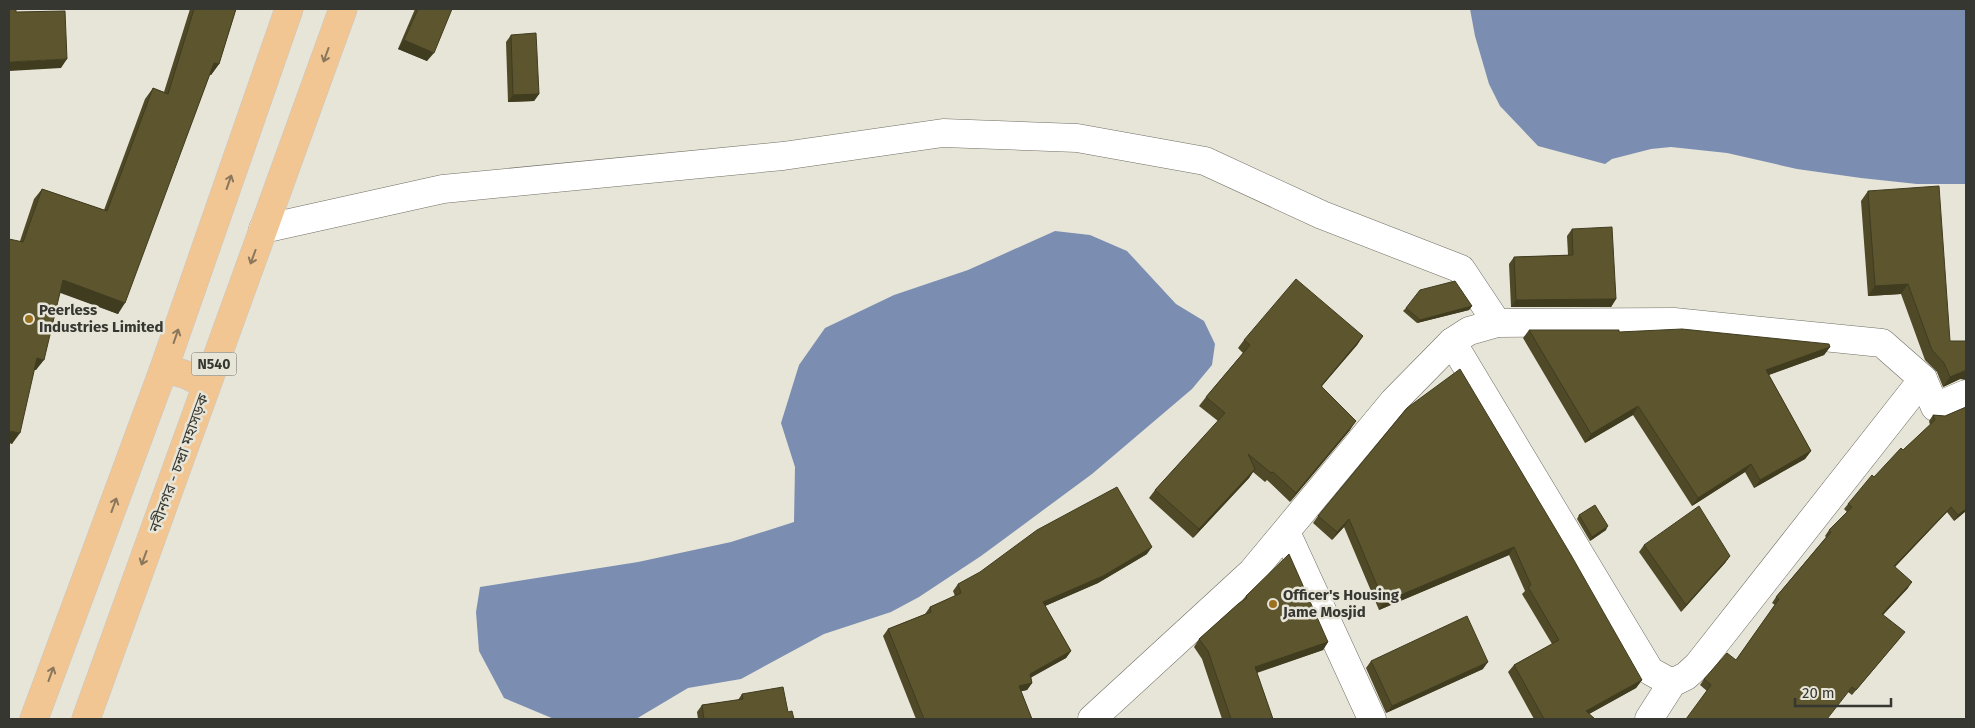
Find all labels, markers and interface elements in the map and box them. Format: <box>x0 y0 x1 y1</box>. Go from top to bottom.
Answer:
one-way arrow <box>321 46 330 62</box>
one-way arrow <box>225 175 234 191</box>
one-way arrow <box>248 249 257 264</box>
place label: Peerless Industries Limited <box>39 301 164 336</box>
marker: Peerless Industries Limited <box>23 313 35 325</box>
one-way arrow <box>172 329 181 344</box>
road number: N540 <box>192 352 236 376</box>
street label: নবীনগর - চন্দ্রা মহাসড়ক <box>145 391 213 536</box>
one-way arrow <box>110 498 119 513</box>
one-way arrow <box>139 549 148 565</box>
place label: Officer's Housing Jame Mosjid <box>1282 586 1400 621</box>
marker: Officer's Housing Jame Mosjid <box>1267 598 1279 610</box>
one-way arrow <box>47 666 56 682</box>
scale bar <box>1795 676 1891 708</box>
text: 20 m <box>1802 684 1835 702</box>

